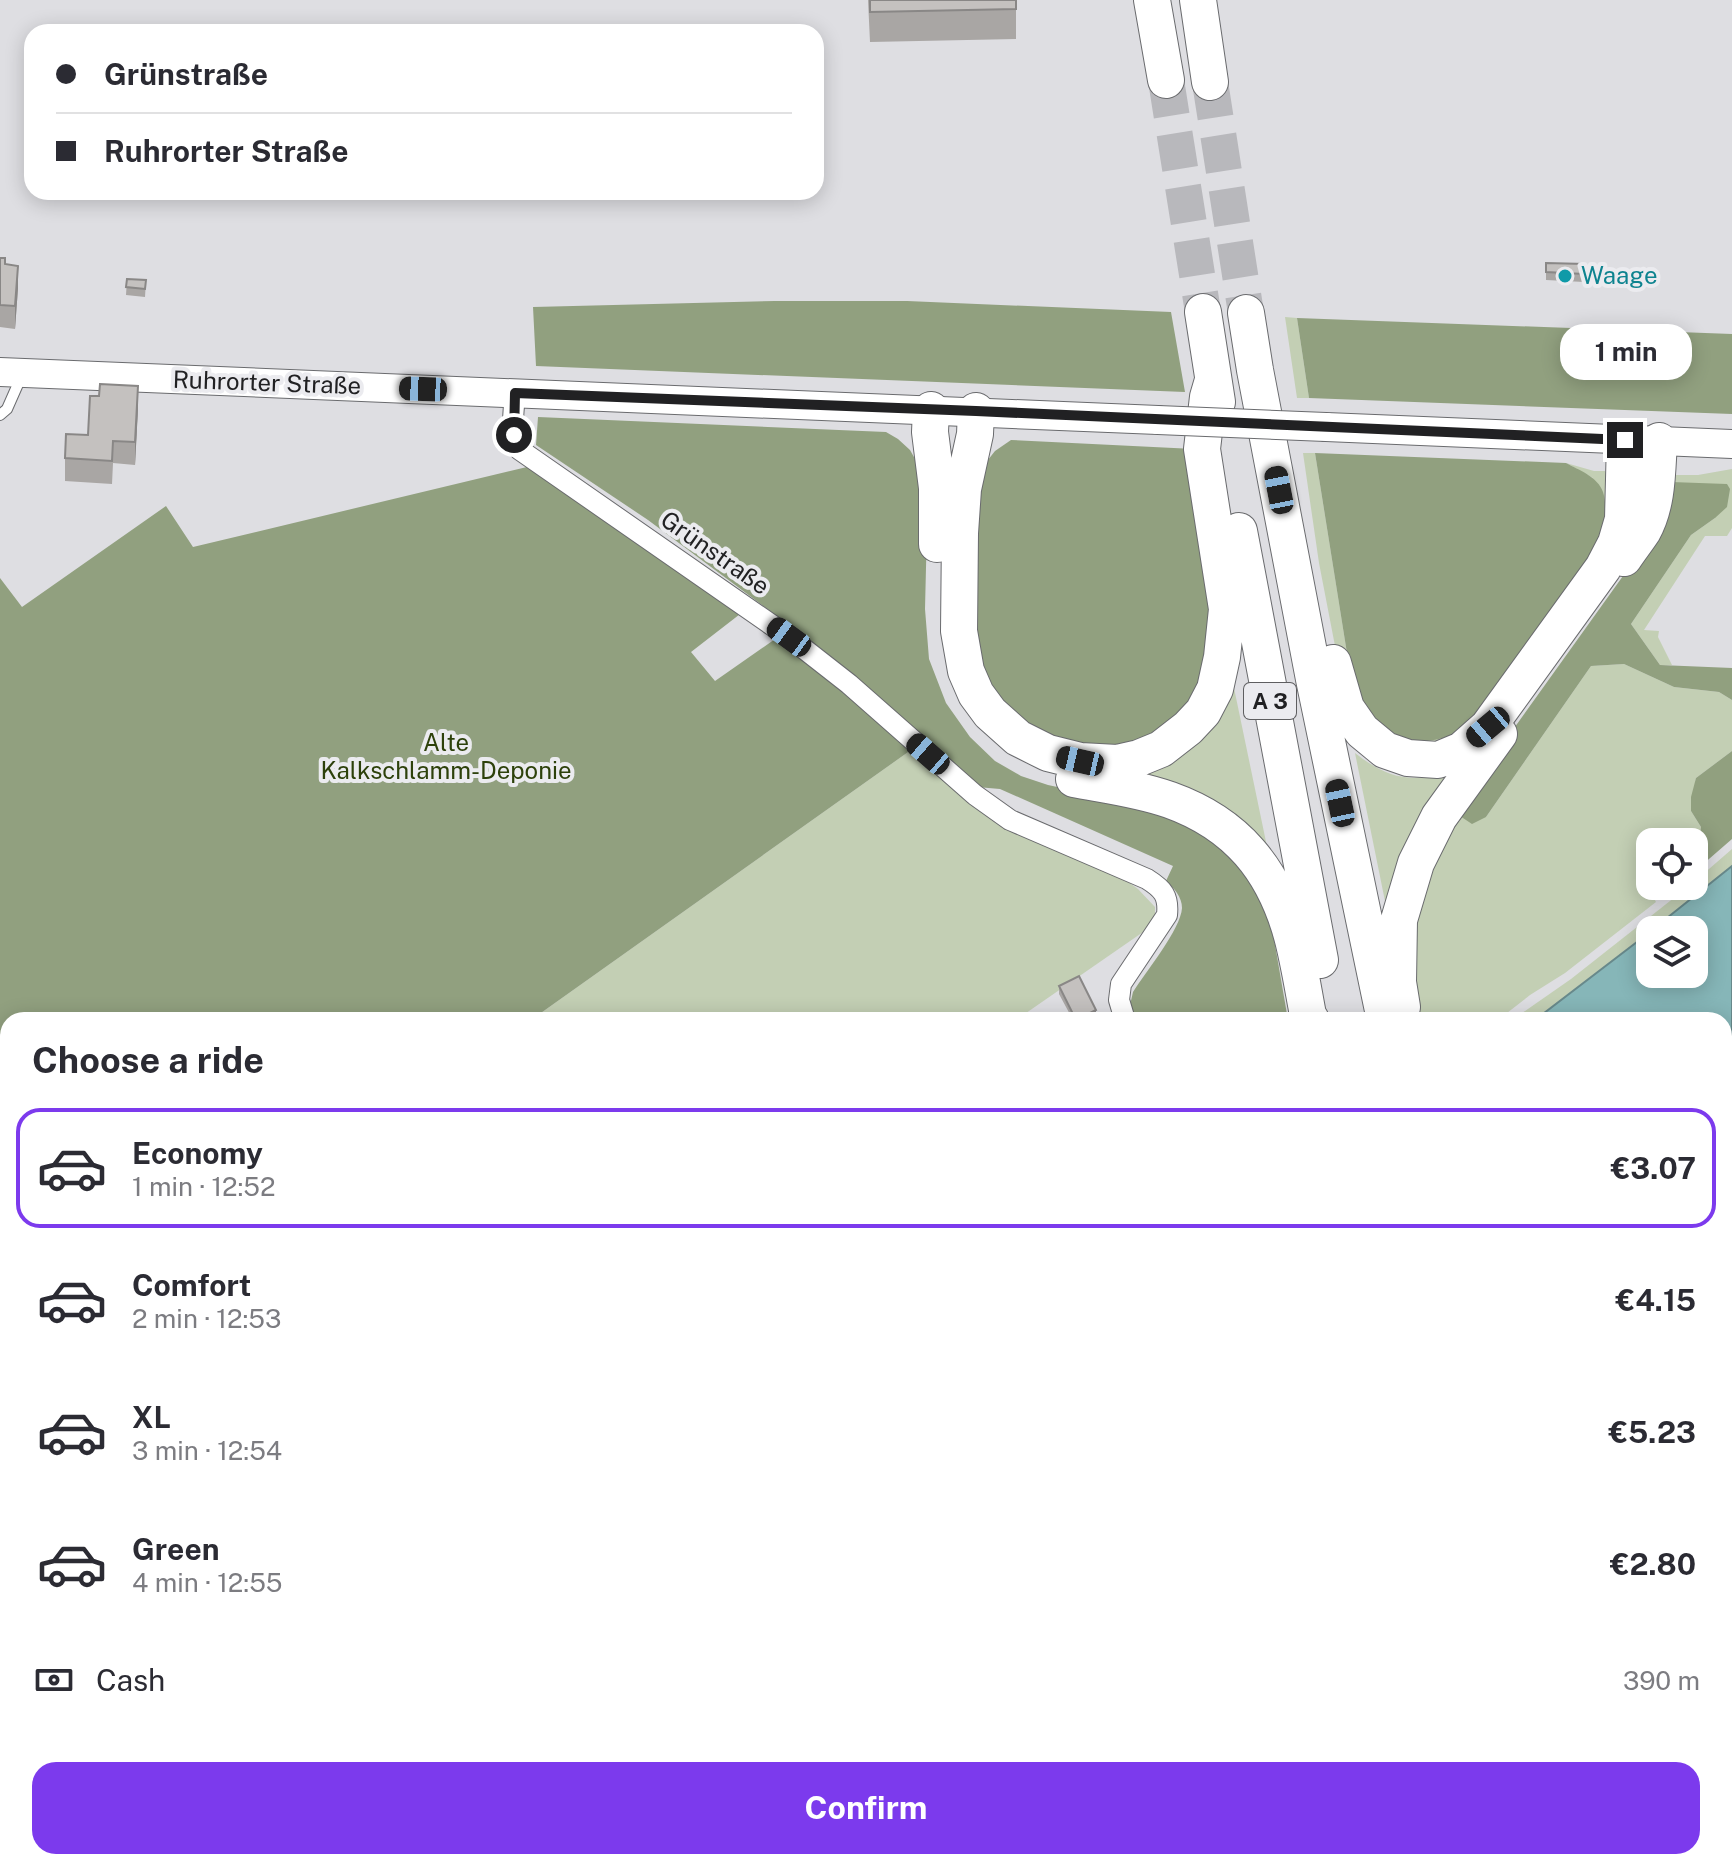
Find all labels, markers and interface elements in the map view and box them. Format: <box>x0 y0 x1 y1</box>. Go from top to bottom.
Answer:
text: Grünstraße <box>104 56 268 92</box>
text: Ruhrorter Straße <box>104 133 349 169</box>
place label: Waage <box>1581 261 1657 289</box>
marker: Waage <box>1556 267 1574 285</box>
callout: 1 min <box>1559 324 1691 380</box>
text: 1 min <box>1595 336 1657 367</box>
street label: Ruhrorter Straße <box>172 365 362 399</box>
car <box>399 376 447 402</box>
route start <box>496 417 532 453</box>
route end <box>1607 422 1643 458</box>
car <box>1263 464 1295 516</box>
street label: Grünstraße <box>656 505 775 600</box>
car <box>763 613 815 661</box>
road number: A 3 <box>1244 683 1296 719</box>
car <box>1462 702 1514 752</box>
park label: Alte Kalkschlamm-Deponie <box>320 728 572 784</box>
car <box>902 729 954 779</box>
car <box>1054 744 1106 778</box>
car <box>1323 777 1357 829</box>
map controls <box>1636 828 1708 988</box>
button: locate <box>1636 828 1708 900</box>
button: layers <box>1636 916 1708 988</box>
text: Choose a ride <box>32 1039 264 1081</box>
icon: car <box>36 1132 108 1204</box>
text: Economy <box>132 1135 263 1171</box>
text: €3.07 <box>1611 1150 1696 1186</box>
text: 1 min · 12:52 <box>132 1171 276 1202</box>
icon: car <box>36 1264 108 1336</box>
text: Comfort <box>132 1267 251 1303</box>
text: €4.15 <box>1616 1282 1696 1318</box>
text: 2 min · 12:53 <box>132 1303 281 1334</box>
icon: car <box>36 1396 108 1468</box>
text: XL <box>132 1399 171 1435</box>
text: €5.23 <box>1609 1414 1696 1450</box>
text: 3 min · 12:54 <box>132 1435 282 1466</box>
icon: car <box>36 1528 108 1600</box>
text: Green <box>132 1531 219 1567</box>
text: €2.80 <box>1610 1546 1696 1582</box>
text: 4 min · 12:55 <box>132 1567 282 1598</box>
icon: cash <box>32 1658 76 1702</box>
text: Cash <box>96 1662 165 1698</box>
text: 390 m <box>1623 1665 1700 1696</box>
button: Confirm <box>32 1762 1700 1854</box>

